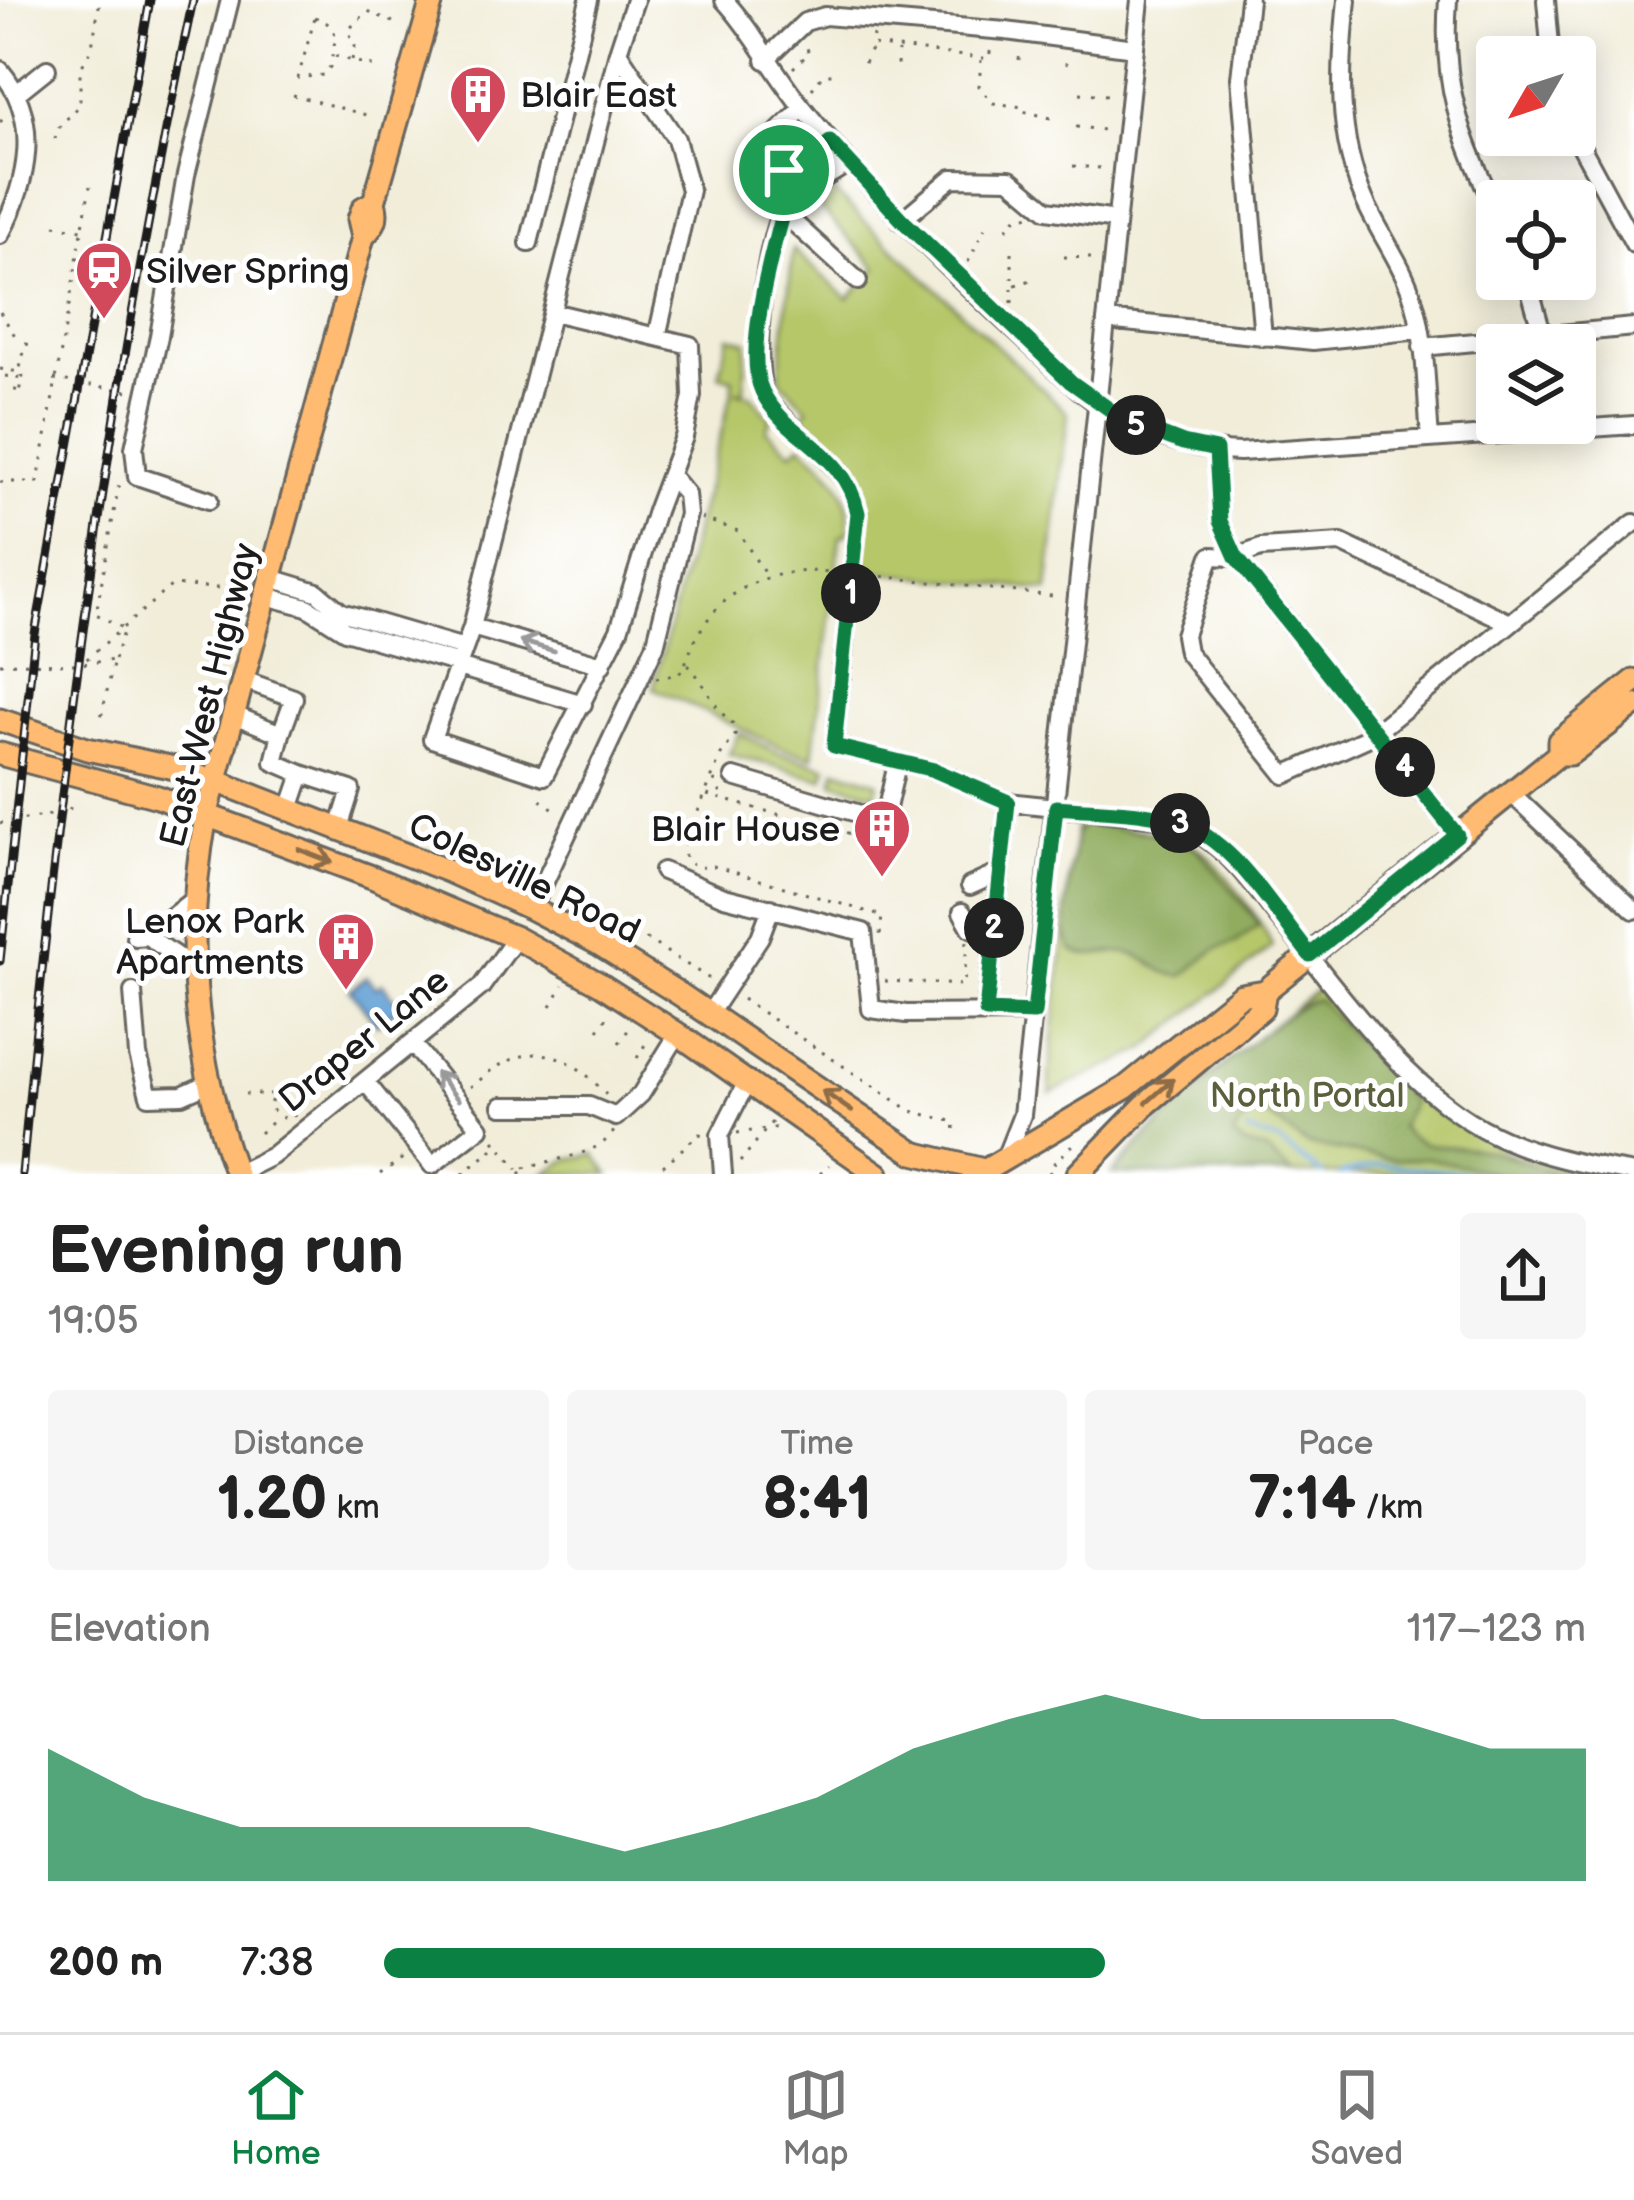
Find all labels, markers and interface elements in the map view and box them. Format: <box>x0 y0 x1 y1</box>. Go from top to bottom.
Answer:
north arrow <box>1476 36 1596 156</box>
map controls <box>1476 36 1596 444</box>
building icon: Blair East <box>447 63 509 145</box>
place label: Blair East <box>520 75 677 118</box>
pin <box>733 119 835 221</box>
icon: arrive <box>751 137 817 203</box>
button: locate <box>1476 180 1596 300</box>
station icon: Silver Spring <box>73 239 135 321</box>
place label: Silver Spring <box>146 251 350 294</box>
button: layers <box>1476 324 1596 444</box>
pin: 5 <box>1106 395 1166 455</box>
text: 5 <box>1126 405 1146 445</box>
street label: East-West Highway <box>152 539 269 852</box>
pin: 1 <box>821 563 881 623</box>
text: 1 <box>844 573 858 613</box>
one-way arrow <box>519 634 557 656</box>
pin: 4 <box>1375 737 1435 797</box>
text: 4 <box>1395 747 1415 787</box>
pin: 3 <box>1150 793 1210 853</box>
building icon: Blair House <box>851 797 913 879</box>
text: 3 <box>1170 803 1190 843</box>
street label: Colesville Road <box>401 805 647 954</box>
place label: Blair House <box>650 809 840 852</box>
one-way arrow <box>297 847 334 869</box>
pin: 2 <box>964 898 1024 958</box>
place label: Lenox Park Apartments <box>116 901 304 985</box>
text: 2 <box>984 908 1004 948</box>
building icon: Lenox Park Apartments <box>315 910 377 992</box>
street label: Draper Lane <box>271 960 458 1122</box>
one-way arrow <box>433 1071 461 1102</box>
park label: North Portal <box>1209 1075 1405 1118</box>
one-way arrow <box>1144 1078 1175 1106</box>
one-way arrow <box>821 1089 854 1114</box>
text: Evening run <box>48 1213 404 1292</box>
button: share <box>1460 1213 1586 1339</box>
text: 19:05 <box>48 1298 139 1345</box>
text: Distance <box>232 1424 364 1464</box>
text: Time <box>780 1424 854 1464</box>
text: Pace <box>1298 1424 1373 1464</box>
text: 1.20 <box>217 1464 327 1536</box>
text: 8:41 <box>762 1464 872 1536</box>
text: 7:14 <box>1248 1464 1356 1536</box>
text: km <box>327 1488 380 1528</box>
text: /km <box>1356 1488 1423 1528</box>
text: Elevation <box>48 1606 211 1653</box>
text: 117–123 m <box>1407 1606 1586 1653</box>
text: 200 m <box>48 1940 163 1987</box>
text: 7:38 <box>240 1940 314 1987</box>
tab: Home <box>231 2062 321 2174</box>
tab: Map <box>782 2062 849 2174</box>
tab: Saved <box>1311 2062 1403 2174</box>

